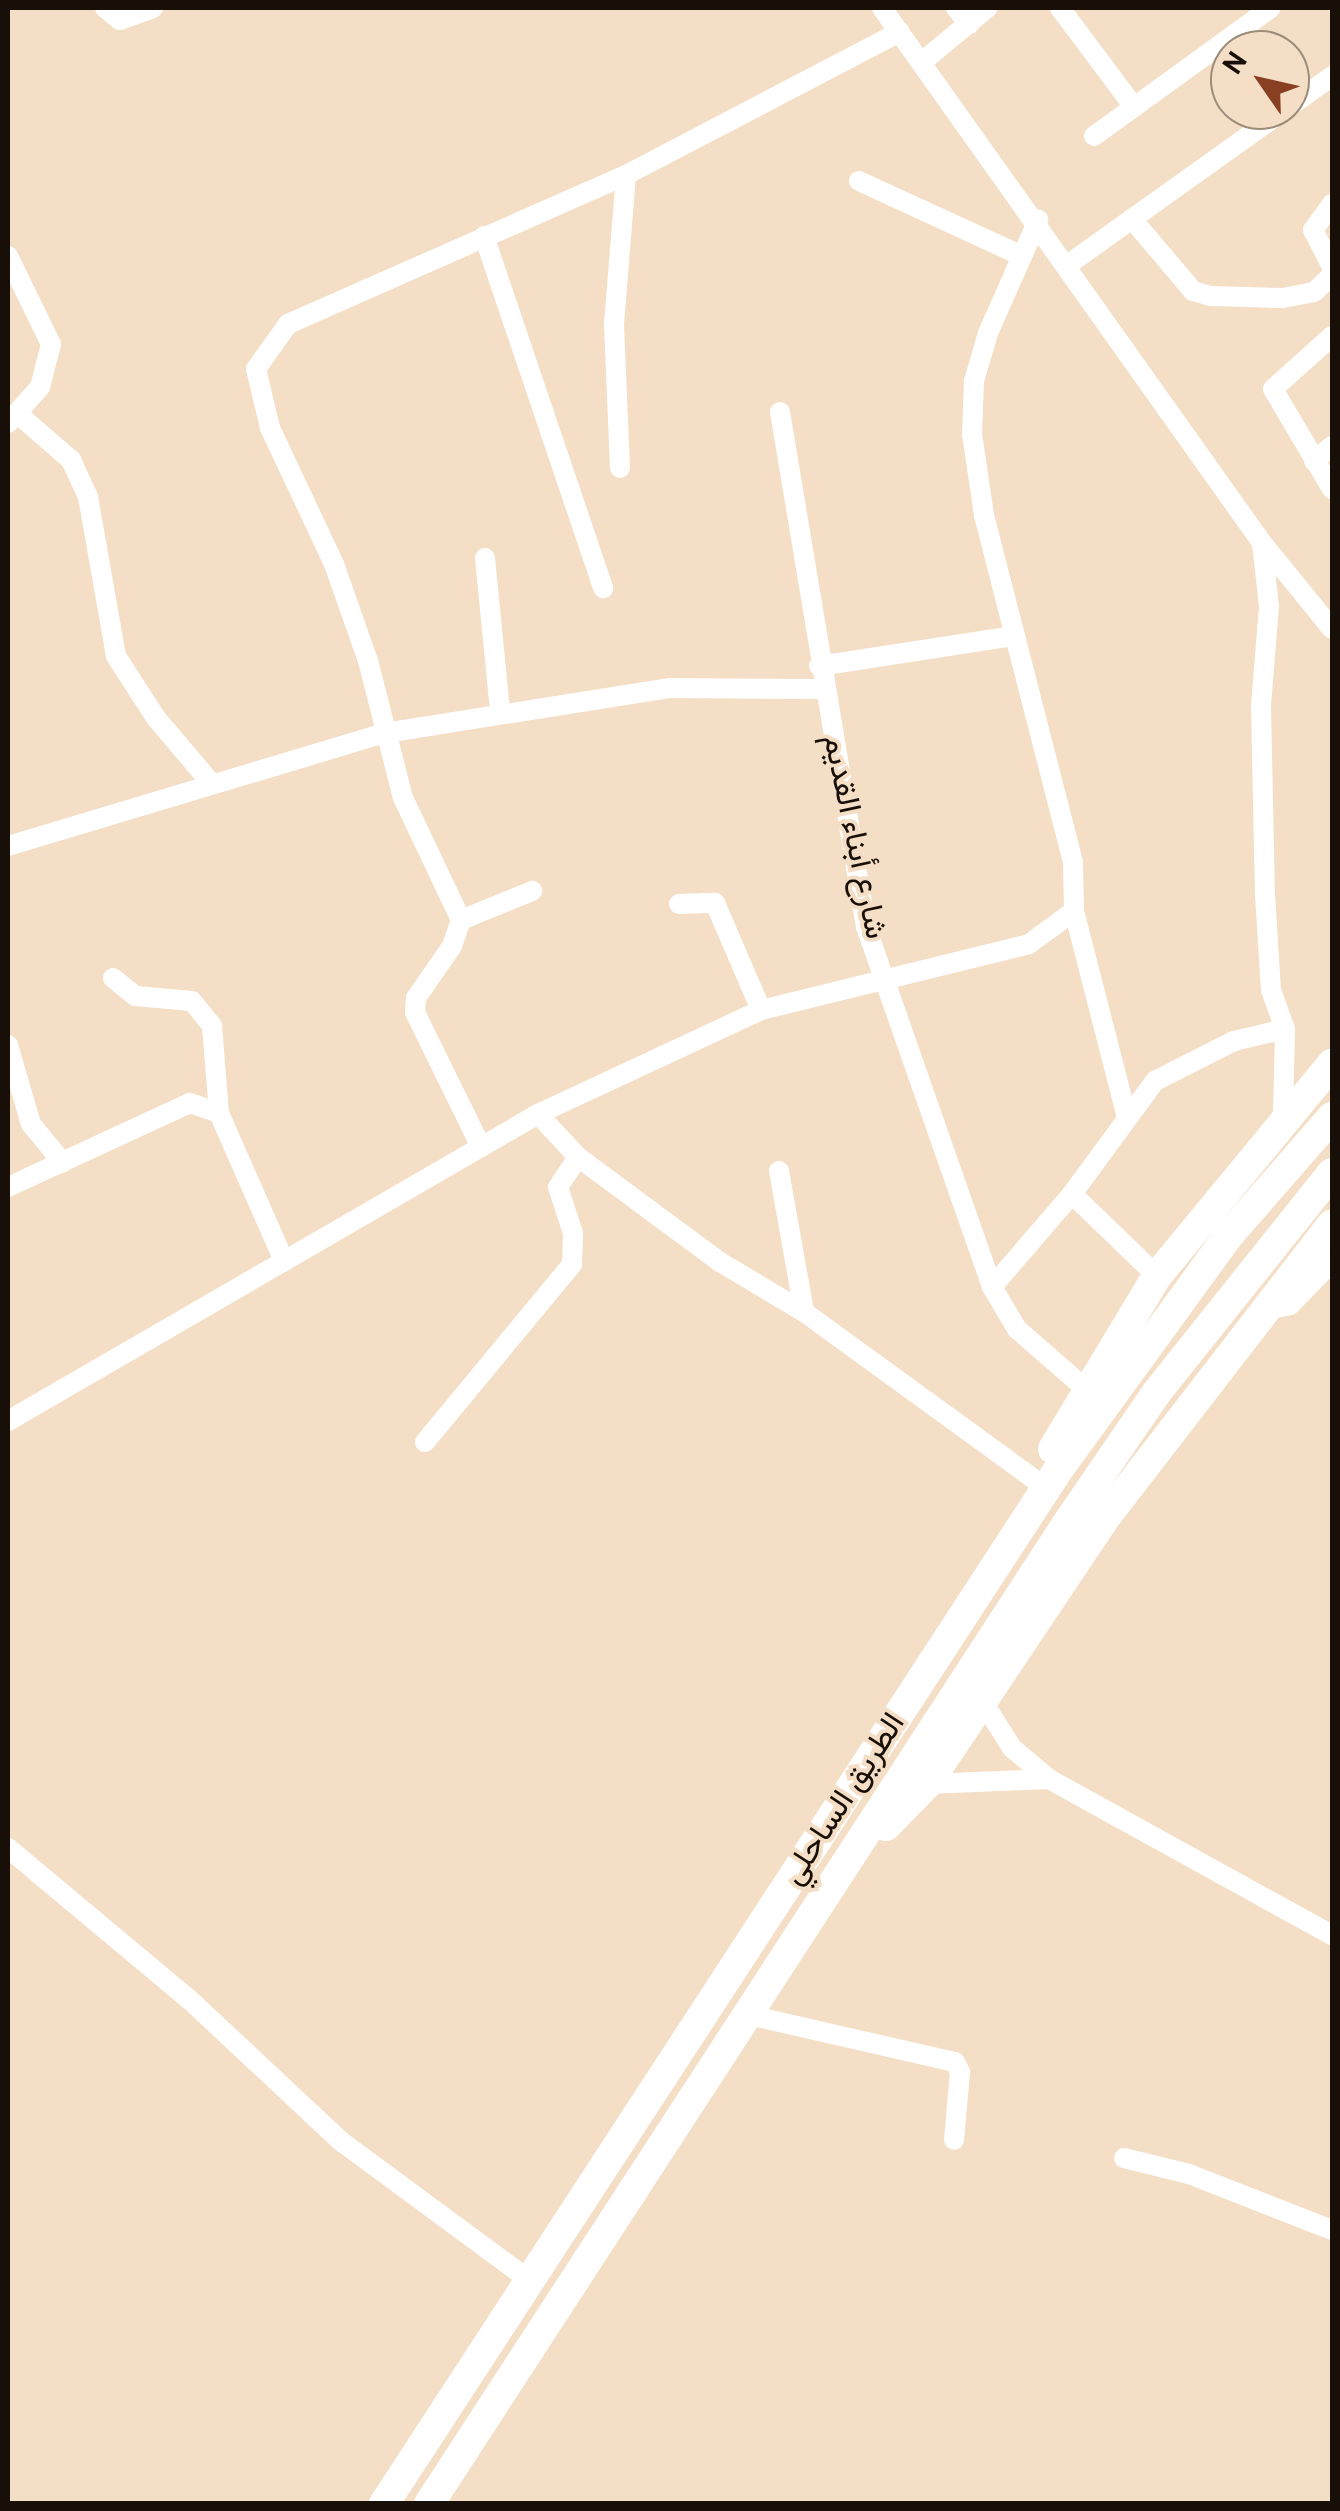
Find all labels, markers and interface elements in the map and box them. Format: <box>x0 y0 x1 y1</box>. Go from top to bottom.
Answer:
north arrow <box>1210 30 1310 130</box>
text: N <box>1216 46 1257 83</box>
street label: شارع أبناء القديم <box>813 731 893 943</box>
street label: الطريق الساحلي <box>775 1707 915 1893</box>

